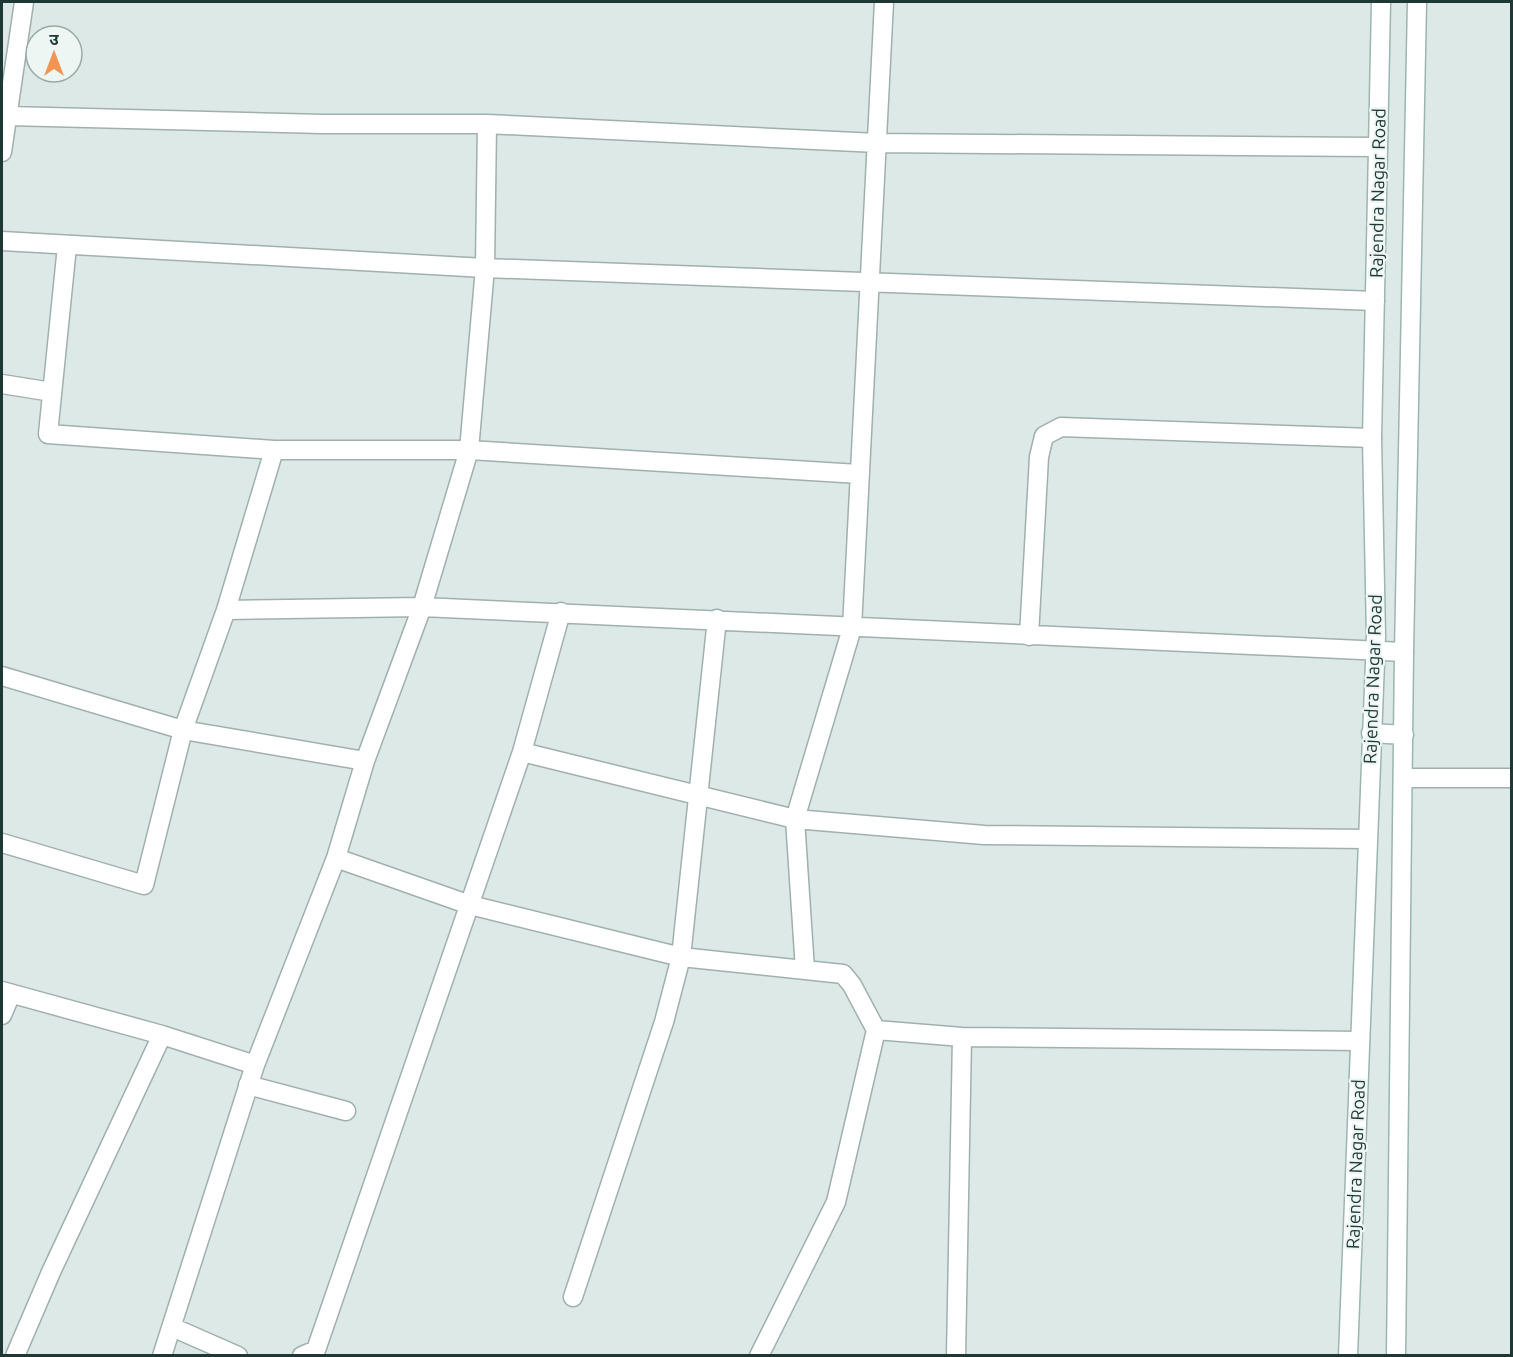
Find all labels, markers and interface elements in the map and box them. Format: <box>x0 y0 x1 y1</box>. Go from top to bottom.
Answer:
north arrow <box>24 24 84 84</box>
text: उ <box>49 30 59 48</box>
street label: Rajendra Nagar Road <box>1366 108 1388 278</box>
street label: Rajendra Nagar Road <box>1359 594 1385 764</box>
street label: Rajendra Nagar Road <box>1342 1079 1368 1249</box>

